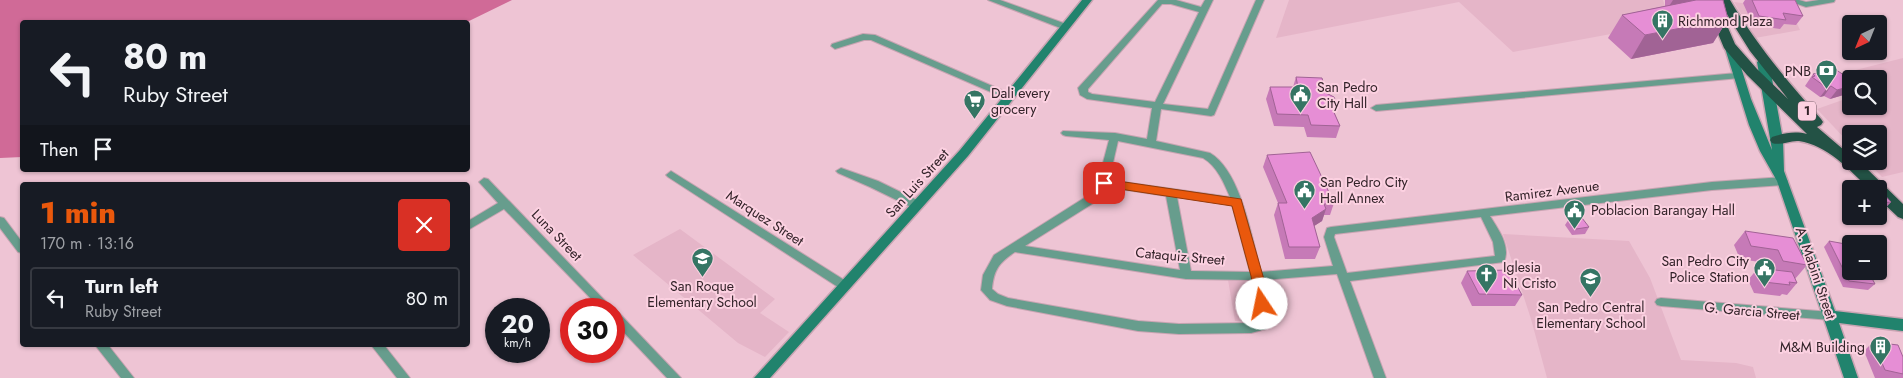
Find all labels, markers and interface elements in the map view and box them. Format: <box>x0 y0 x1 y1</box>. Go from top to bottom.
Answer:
building icon: Richmond Plaza <box>1650 9 1674 40</box>
place label: Richmond Plaza <box>1678 11 1772 31</box>
north arrow <box>1842 15 1888 60</box>
map controls <box>1842 15 1887 280</box>
text: 80 m <box>123 32 207 82</box>
icon: left <box>40 40 105 105</box>
bank icon: PNB <box>1815 59 1839 90</box>
place label: PNB <box>1785 61 1811 81</box>
button: search <box>1842 70 1887 115</box>
place label: San Pedro City Hall <box>1317 77 1378 113</box>
text: Ruby Street <box>123 78 228 110</box>
place label: Dali every grocery <box>991 83 1051 119</box>
public building icon: San Pedro City Hall <box>1289 83 1313 114</box>
supermarket icon: Dali every grocery <box>963 89 987 120</box>
road number: 1 <box>1798 102 1816 120</box>
button: layers <box>1842 125 1887 170</box>
icon: arrive <box>89 135 117 163</box>
text: Then <box>40 136 79 163</box>
street label: San Luis Street <box>881 144 954 222</box>
pin <box>1083 162 1125 204</box>
icon: arrive <box>1090 169 1118 197</box>
place label: San Pedro City Hall Annex <box>1320 172 1408 208</box>
street label: Ramirez Avenue <box>1504 175 1600 207</box>
public building icon: San Pedro City Hall Annex <box>1292 178 1316 209</box>
button: + <box>1842 180 1887 225</box>
street label: Marquez Street <box>722 185 808 251</box>
text: 1 min <box>40 191 116 234</box>
public building icon: Poblacion Barangay Hall <box>1563 198 1587 229</box>
button: close <box>398 199 450 251</box>
place label: Poblacion Barangay Hall <box>1591 200 1735 220</box>
street label: Luna Street <box>527 205 587 266</box>
street label: A. Mabini Street <box>1791 224 1841 322</box>
text: 170 m · 13:16 <box>40 232 134 255</box>
button: − <box>1842 235 1887 280</box>
street label: Cataquiz Street <box>1135 242 1226 270</box>
school or university icon: San Roque Elementary School <box>690 246 714 277</box>
place label: San Pedro City Police Station <box>1661 251 1750 287</box>
place label: Iglesia Ni Cristo <box>1503 257 1557 293</box>
public building icon: San Pedro City Police Station <box>1753 257 1777 288</box>
church icon: Iglesia Ni Cristo <box>1475 263 1499 294</box>
school or university icon: San Pedro Central Elementary School <box>1579 267 1603 298</box>
text: Turn left <box>85 273 158 300</box>
place label: San Roque Elementary School <box>647 276 757 312</box>
position arrow <box>1235 277 1287 329</box>
icon: left <box>42 284 70 312</box>
text: 80 m <box>406 285 448 312</box>
place label: San Pedro Central Elementary School <box>1536 297 1646 333</box>
street label: G. Garcia Street <box>1703 297 1801 325</box>
speed limit sign: 30 <box>560 298 625 363</box>
text: Ruby Street <box>85 300 161 323</box>
text: 20 <box>501 306 534 342</box>
text: km/h <box>504 334 531 352</box>
building icon: M&M Building <box>1869 335 1893 366</box>
place label: M&M Building <box>1780 337 1865 357</box>

